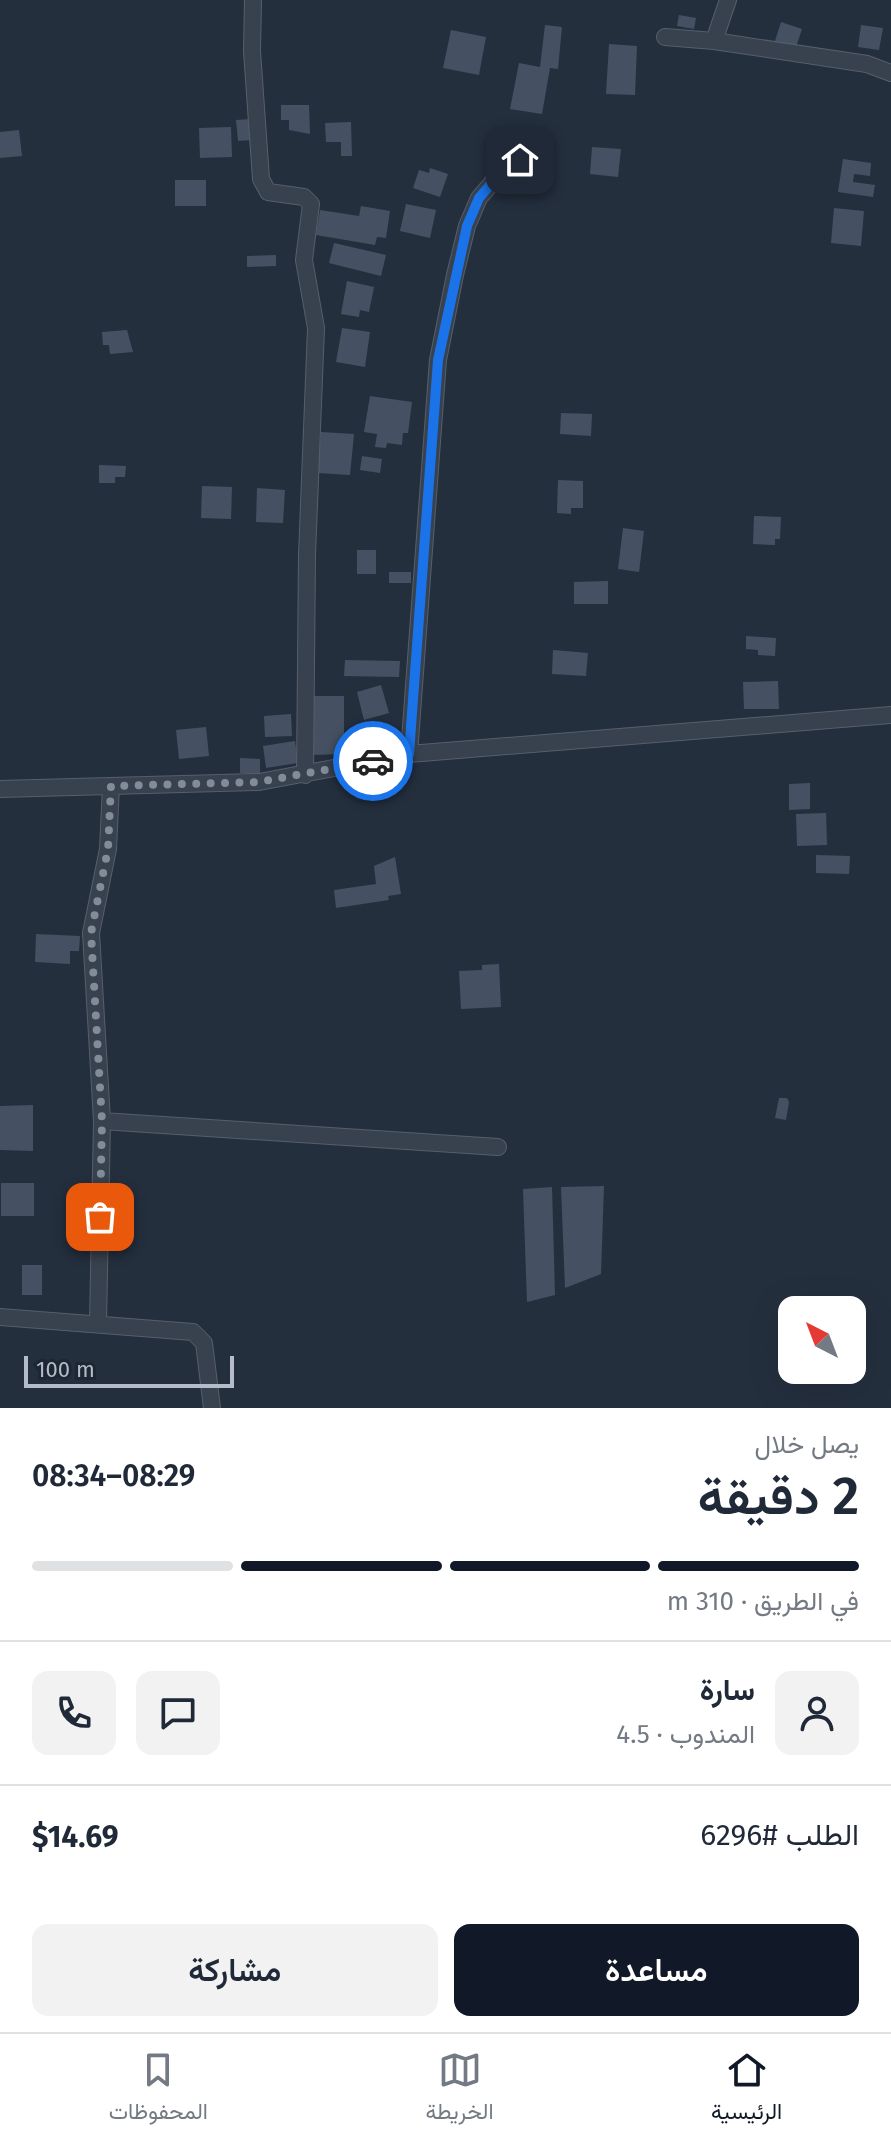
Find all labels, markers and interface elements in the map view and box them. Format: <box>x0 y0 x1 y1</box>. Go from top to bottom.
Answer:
pin <box>486 126 554 194</box>
icon: home <box>498 138 542 182</box>
courier <box>333 721 413 801</box>
icon: car <box>351 739 395 783</box>
pin <box>66 1183 134 1251</box>
icon: bag <box>78 1195 122 1239</box>
north arrow <box>778 1296 866 1384</box>
map controls <box>778 1296 866 1384</box>
scale bar <box>24 1352 234 1388</box>
text: 100 m <box>36 1356 95 1383</box>
text: يصل خلال <box>755 1429 859 1460</box>
text: 08:29–08:34 <box>32 1458 195 1494</box>
text: 2 دقيقة <box>698 1465 859 1528</box>
text: في الطريق · 310 m <box>667 1586 859 1617</box>
button: phone <box>32 1671 116 1755</box>
button: chat <box>136 1671 220 1755</box>
button: person <box>775 1671 859 1755</box>
text: سارة <box>700 1672 755 1708</box>
text: المندوب · 4.5 <box>616 1719 755 1750</box>
text: الطلب #6296 <box>700 1817 859 1853</box>
text: $14.69 <box>32 1819 118 1855</box>
button: مشاركة <box>32 1924 438 2016</box>
button: مساعدة <box>454 1924 859 2016</box>
tab: المحفوظات <box>109 2048 208 2131</box>
tab: الخريطة <box>425 2048 494 2131</box>
tab: الرئيسية <box>711 2048 782 2131</box>

